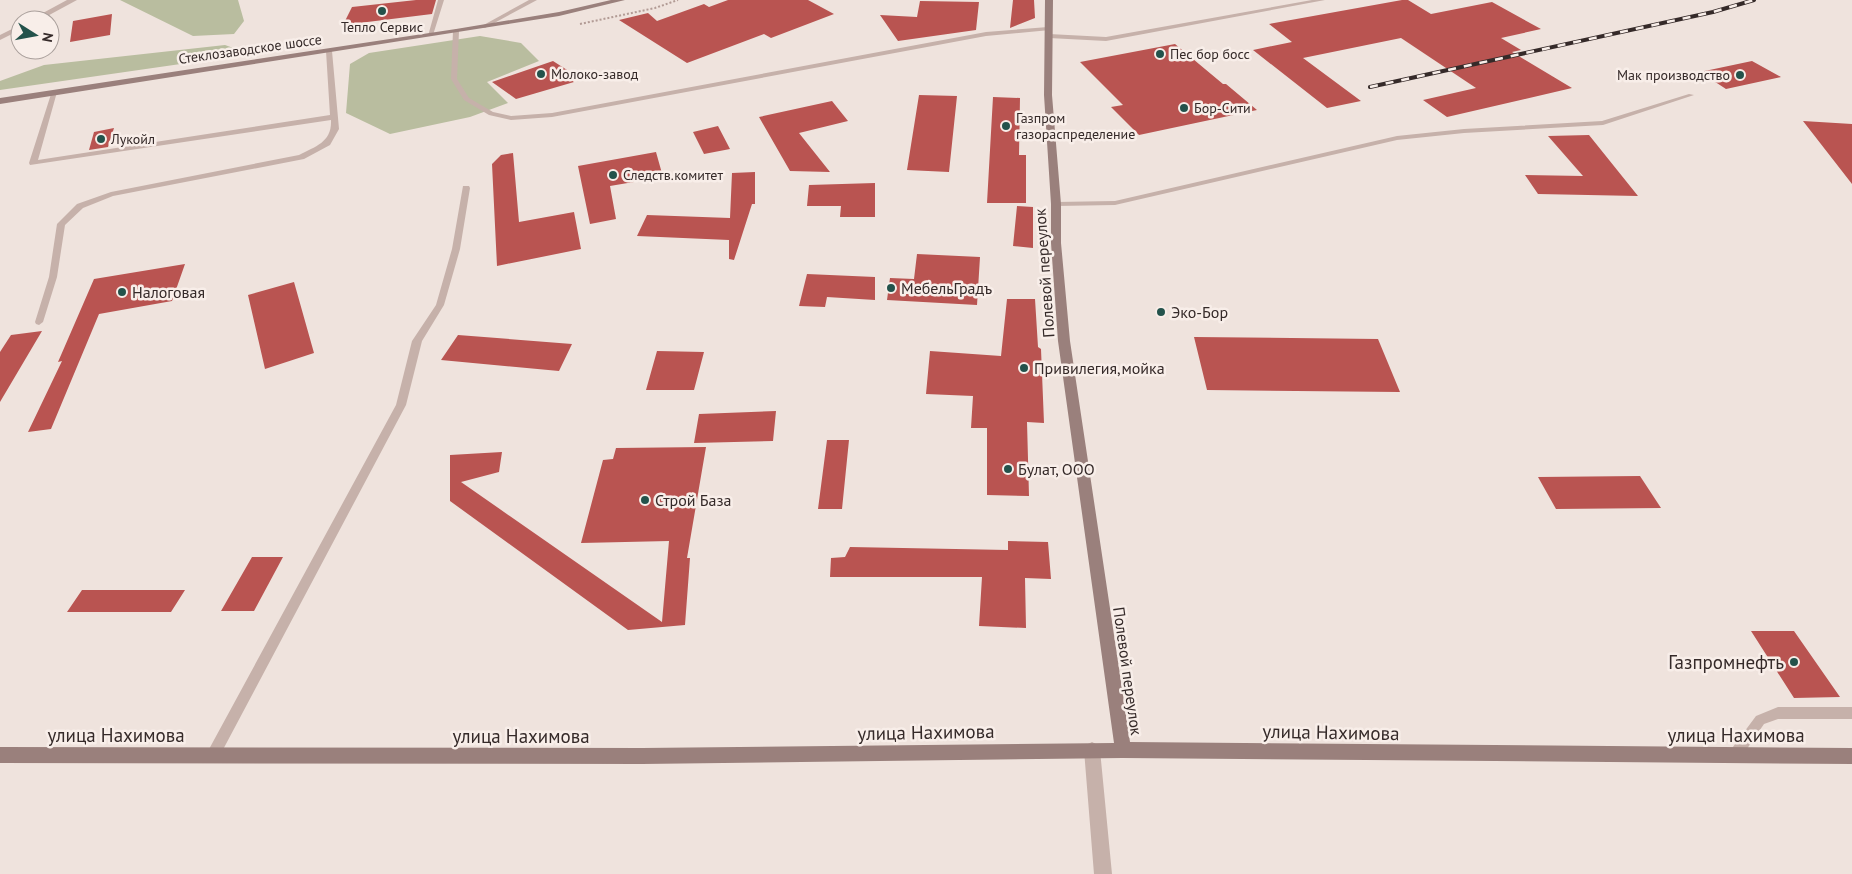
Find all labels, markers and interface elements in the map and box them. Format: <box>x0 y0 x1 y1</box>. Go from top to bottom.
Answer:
marker: Тепло Сервис <box>376 5 388 17</box>
north arrow <box>10 10 60 60</box>
place label: Тепло Сервис <box>341 18 423 36</box>
street label: Стеклозаводское шоссе <box>177 30 323 68</box>
text: N <box>38 31 57 44</box>
place label: Пес бор босс <box>1170 45 1250 63</box>
marker: Пес бор босс <box>1154 48 1166 60</box>
place label: Молоко-завод <box>551 65 639 83</box>
place label: Мак производство <box>1617 66 1730 84</box>
marker: Молоко-завод <box>535 68 547 80</box>
marker: Мак производство <box>1734 69 1746 81</box>
place label: Бор-Сити <box>1194 99 1251 117</box>
marker: Бор-Сити <box>1178 102 1190 114</box>
place label: Газпром газораспределение <box>1016 109 1135 143</box>
marker: Газпром газораспределение <box>1000 120 1012 132</box>
place label: Лукойл <box>110 130 155 148</box>
marker: Лукойл <box>95 133 107 145</box>
place label: Следств.комитет <box>623 166 723 184</box>
marker: Следств.комитет <box>607 169 619 181</box>
street label: Полевой переулок <box>1029 207 1058 338</box>
place label: МебельГрадъ <box>901 278 992 298</box>
place label: Налоговая <box>132 282 205 302</box>
marker: МебельГрадъ <box>885 282 897 294</box>
marker: Налоговая <box>116 286 128 298</box>
place label: Эко-Бор <box>1171 302 1228 322</box>
marker: Эко-Бор <box>1155 306 1167 318</box>
place label: Привилегия,мойка <box>1034 358 1165 378</box>
marker: Привилегия,мойка <box>1018 362 1030 374</box>
place label: Булат, ООО <box>1018 459 1095 479</box>
marker: Булат, ООО <box>1002 463 1014 475</box>
place label: Строй База <box>655 490 731 510</box>
marker: Строй База <box>639 494 651 506</box>
street label: Полевой переулок <box>1109 605 1147 737</box>
place label: Газпромнефть <box>1668 650 1784 674</box>
marker: Газпромнефть <box>1788 656 1800 668</box>
street label: улица Нахимова <box>857 719 995 745</box>
street label: улица Нахимова <box>1262 719 1400 745</box>
street label: улица Нахимова <box>47 723 185 747</box>
street label: улица Нахимова <box>1667 723 1805 747</box>
street label: улица Нахимова <box>452 724 590 748</box>

